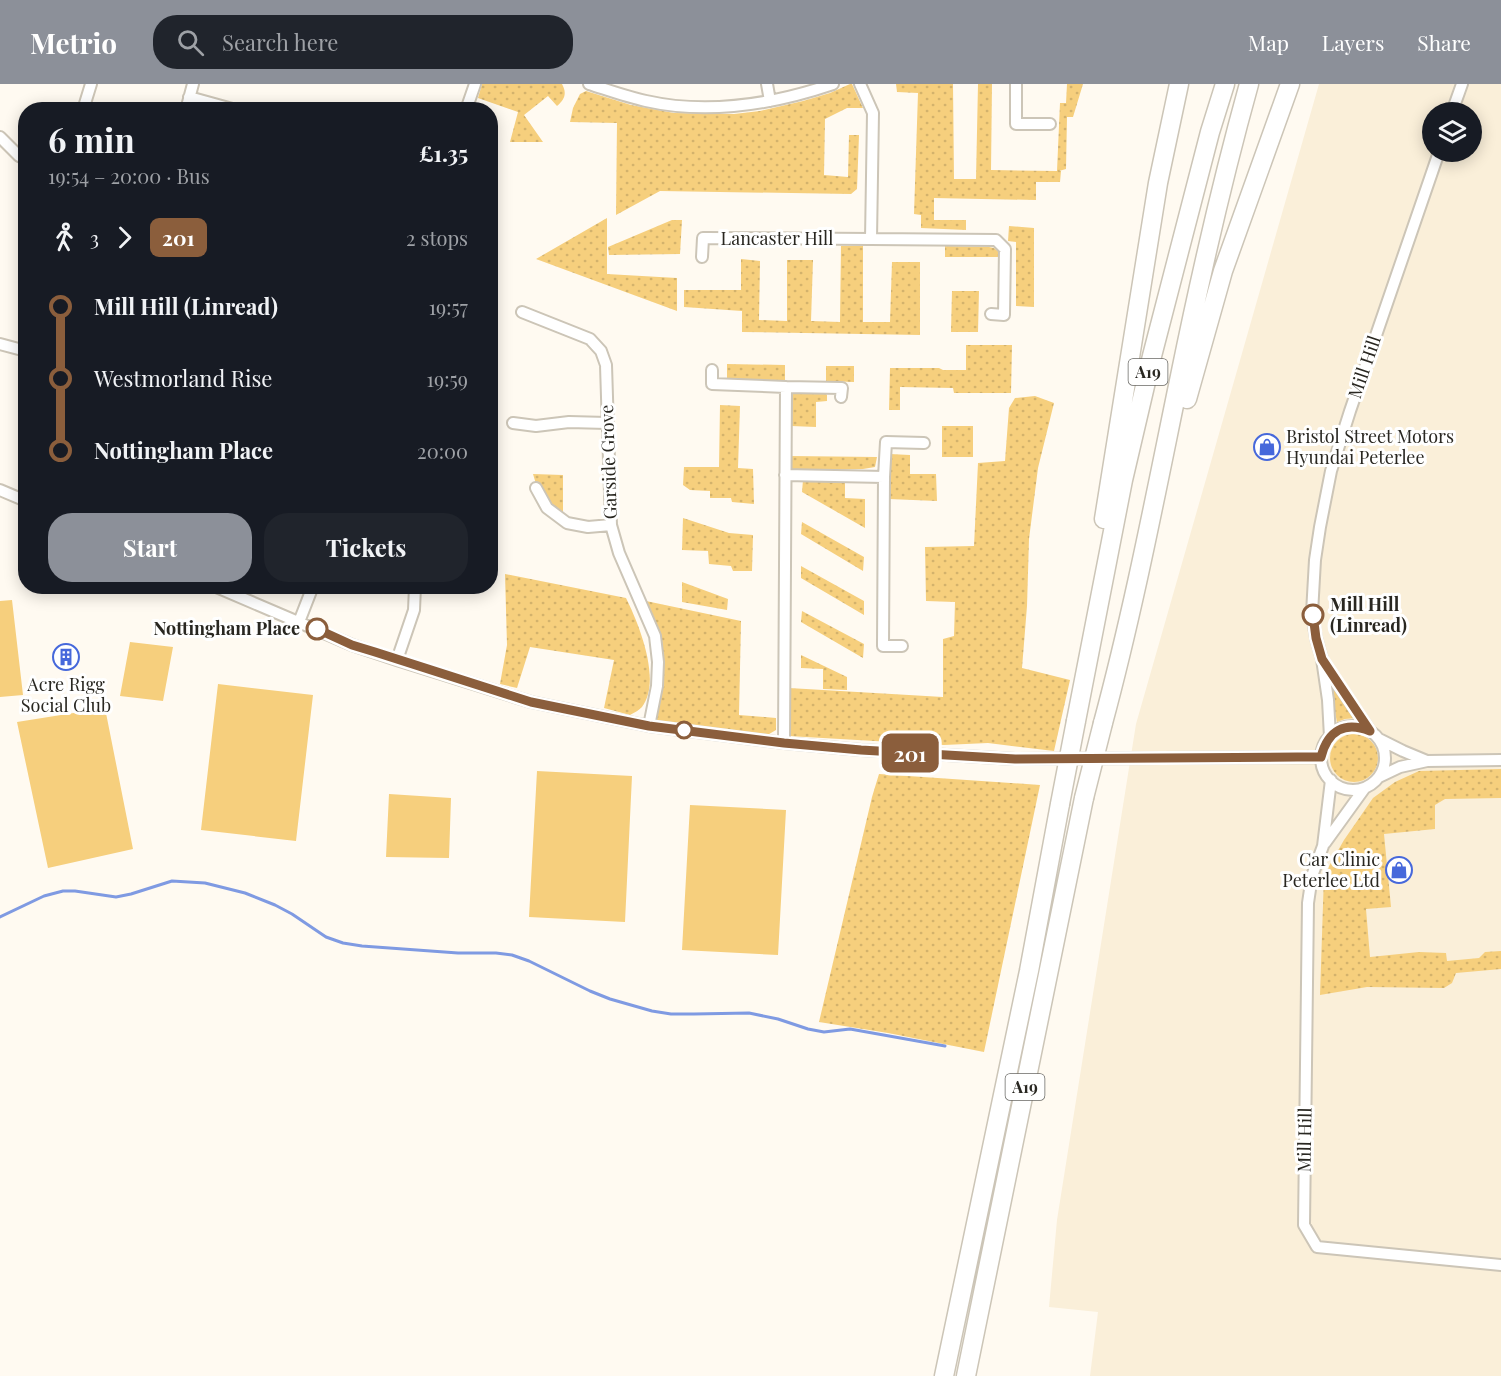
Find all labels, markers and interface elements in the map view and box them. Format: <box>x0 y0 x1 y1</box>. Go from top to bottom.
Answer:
search box <box>153 15 573 69</box>
text: Metrio <box>30 24 117 61</box>
icon: search <box>174 26 207 59</box>
text: Search here <box>222 27 338 57</box>
text: Map <box>1248 28 1289 56</box>
text: Layers <box>1322 28 1384 56</box>
text: Share <box>1417 28 1471 56</box>
map controls <box>1422 102 1482 162</box>
button: layers <box>1422 102 1482 162</box>
text: 6 min <box>48 117 135 161</box>
text: £1.35 <box>419 138 468 168</box>
text: 19:54 – 20:00 · Bus <box>48 162 210 189</box>
icon: walk <box>48 221 81 254</box>
icon: forward <box>108 221 141 254</box>
text: 201 <box>162 223 195 251</box>
text: 3 <box>90 224 99 251</box>
text: 2 stops <box>406 224 468 251</box>
street label: Lancaster Hill <box>721 226 833 250</box>
text: Mill Hill (Linread) <box>94 291 278 321</box>
text: 19:57 <box>429 293 468 320</box>
street label: Mill Hill <box>1342 332 1386 401</box>
road number: A19 <box>1128 359 1168 385</box>
text: Westmorland Rise <box>94 363 272 393</box>
text: 19:59 <box>427 365 468 392</box>
street label: Garside Grove <box>594 404 622 520</box>
place label: Bristol Street Motors Hyundai Peterlee <box>1286 424 1454 469</box>
shop icon: Bristol Street Motors Hyundai Peterlee <box>1252 432 1282 462</box>
text: Nottingham Place <box>94 435 273 465</box>
text: 20:00 <box>417 437 468 464</box>
button: Start <box>48 513 252 582</box>
button: Tickets <box>264 513 468 582</box>
place label: Mill Hill (Linread) <box>1330 592 1407 637</box>
marker: Mill Hill (Linread) <box>1302 604 1324 626</box>
place label: Nottingham Place <box>153 616 300 640</box>
marker: Nottingham Place <box>306 618 328 640</box>
building icon: Acre Rigg Social Club <box>51 642 81 672</box>
place label: Acre Rigg Social Club <box>21 672 111 717</box>
unlabelled marker <box>675 721 693 739</box>
line badge: 201 <box>876 734 944 772</box>
text: 201 <box>894 739 926 767</box>
place label: Car Clinic Peterlee Ltd <box>1282 847 1381 892</box>
shop icon: Car Clinic Peterlee Ltd <box>1384 855 1414 885</box>
road number: A19 <box>1006 1074 1044 1100</box>
street label: Mill Hill <box>1291 1107 1317 1173</box>

